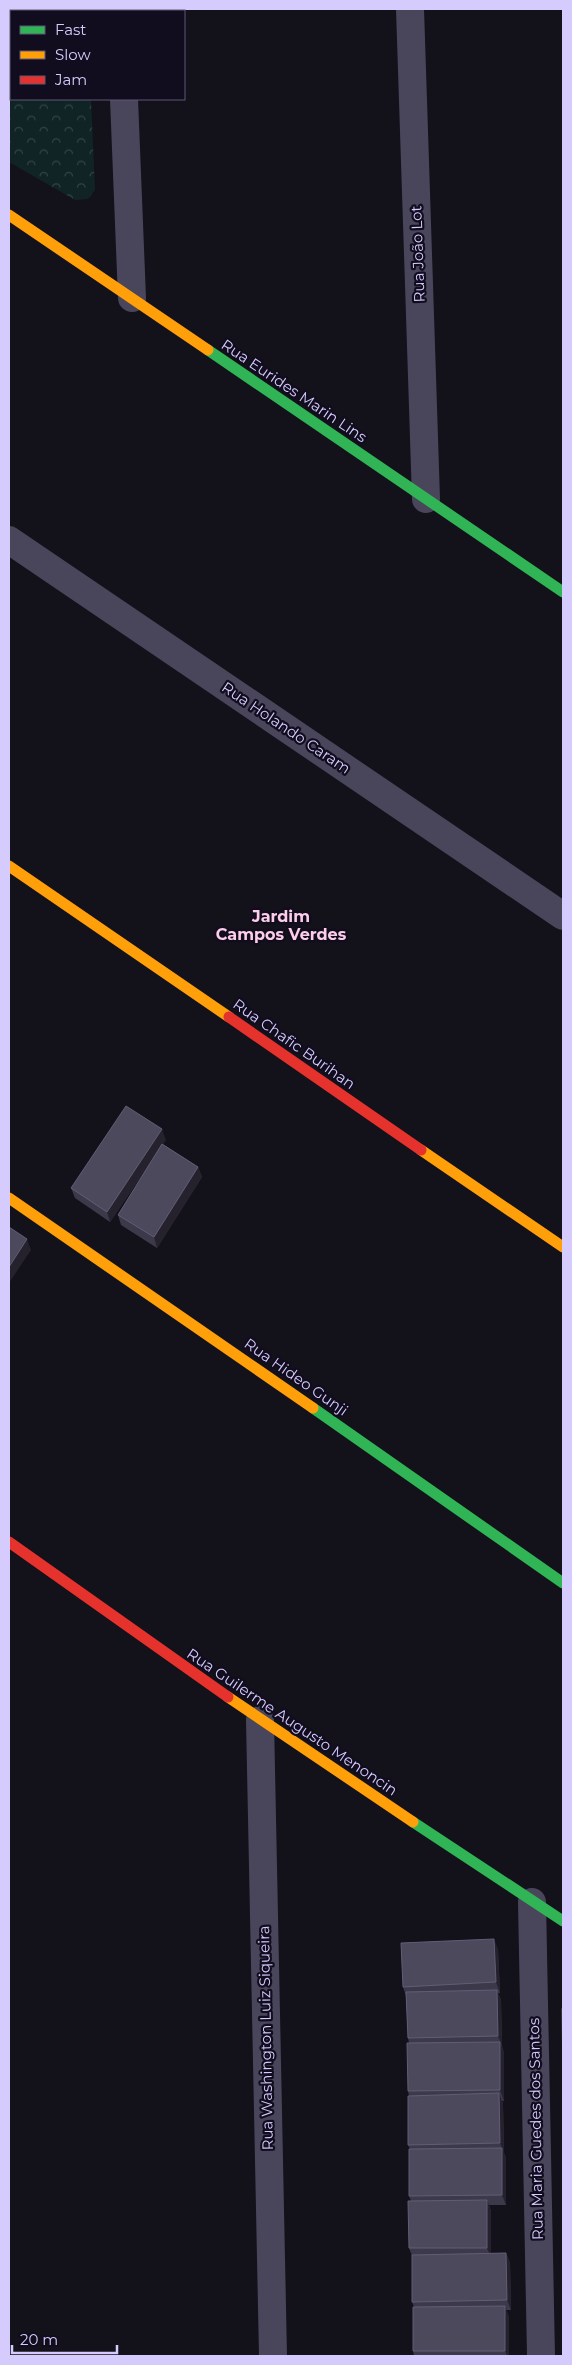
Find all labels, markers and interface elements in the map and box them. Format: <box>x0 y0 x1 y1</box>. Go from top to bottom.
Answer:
legend <box>10 10 185 100</box>
text: Fast <box>55 20 86 39</box>
text: Slow <box>55 45 91 64</box>
text: Jam <box>54 70 87 89</box>
street label: Rua João Lot <box>406 205 429 303</box>
street label: Rua Eurides Marin Lins <box>218 335 371 446</box>
street label: Rua Holando Caram <box>218 677 354 778</box>
district label: Jardim Campos Verdes <box>216 907 347 944</box>
street label: Rua Chafic Burihan <box>229 994 359 1093</box>
street label: Rua Hideo Gunji <box>241 1334 352 1419</box>
street label: Rua Guilerme Augusto Menoncin <box>183 1644 401 1799</box>
street label: Rua Washington Luiz Siqueira <box>254 1925 277 2151</box>
street label: Rua Maria Guedes dos Santos <box>524 2018 547 2240</box>
scale bar <box>12 2322 118 2354</box>
text: 20 m <box>20 2330 58 2349</box>

